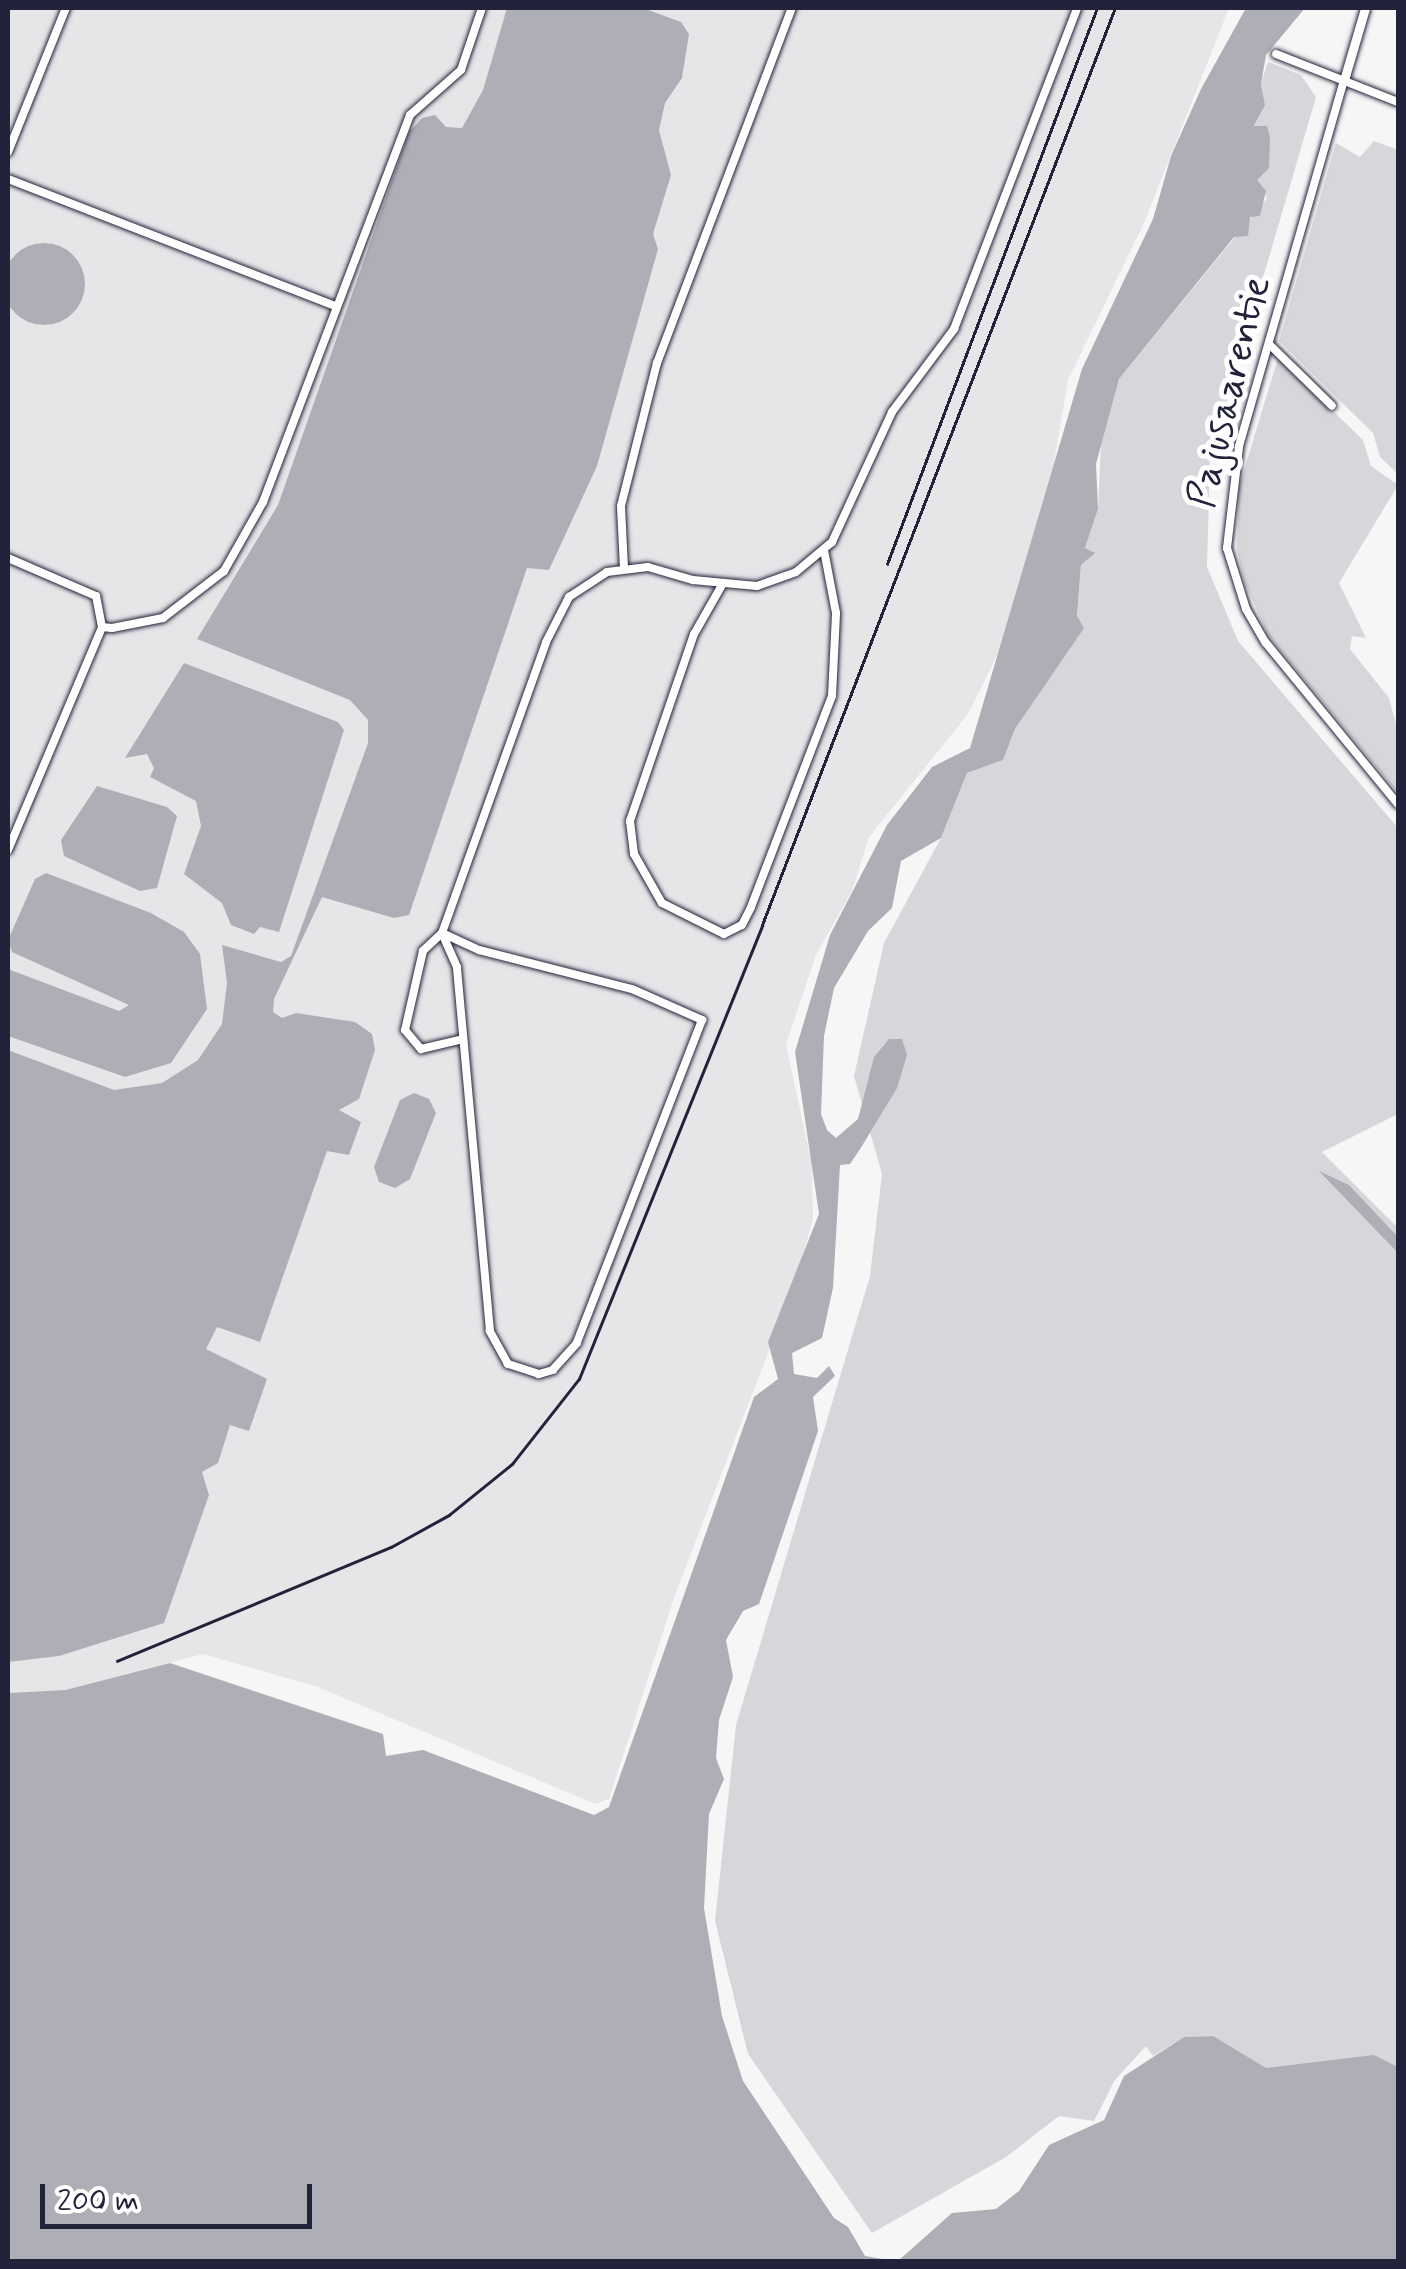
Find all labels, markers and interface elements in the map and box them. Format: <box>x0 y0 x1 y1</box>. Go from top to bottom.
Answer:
street label: Pajusaarentie <box>1178 271 1282 513</box>
scale bar <box>45 2164 318 2226</box>
text: 200 m <box>57 2182 139 2221</box>

